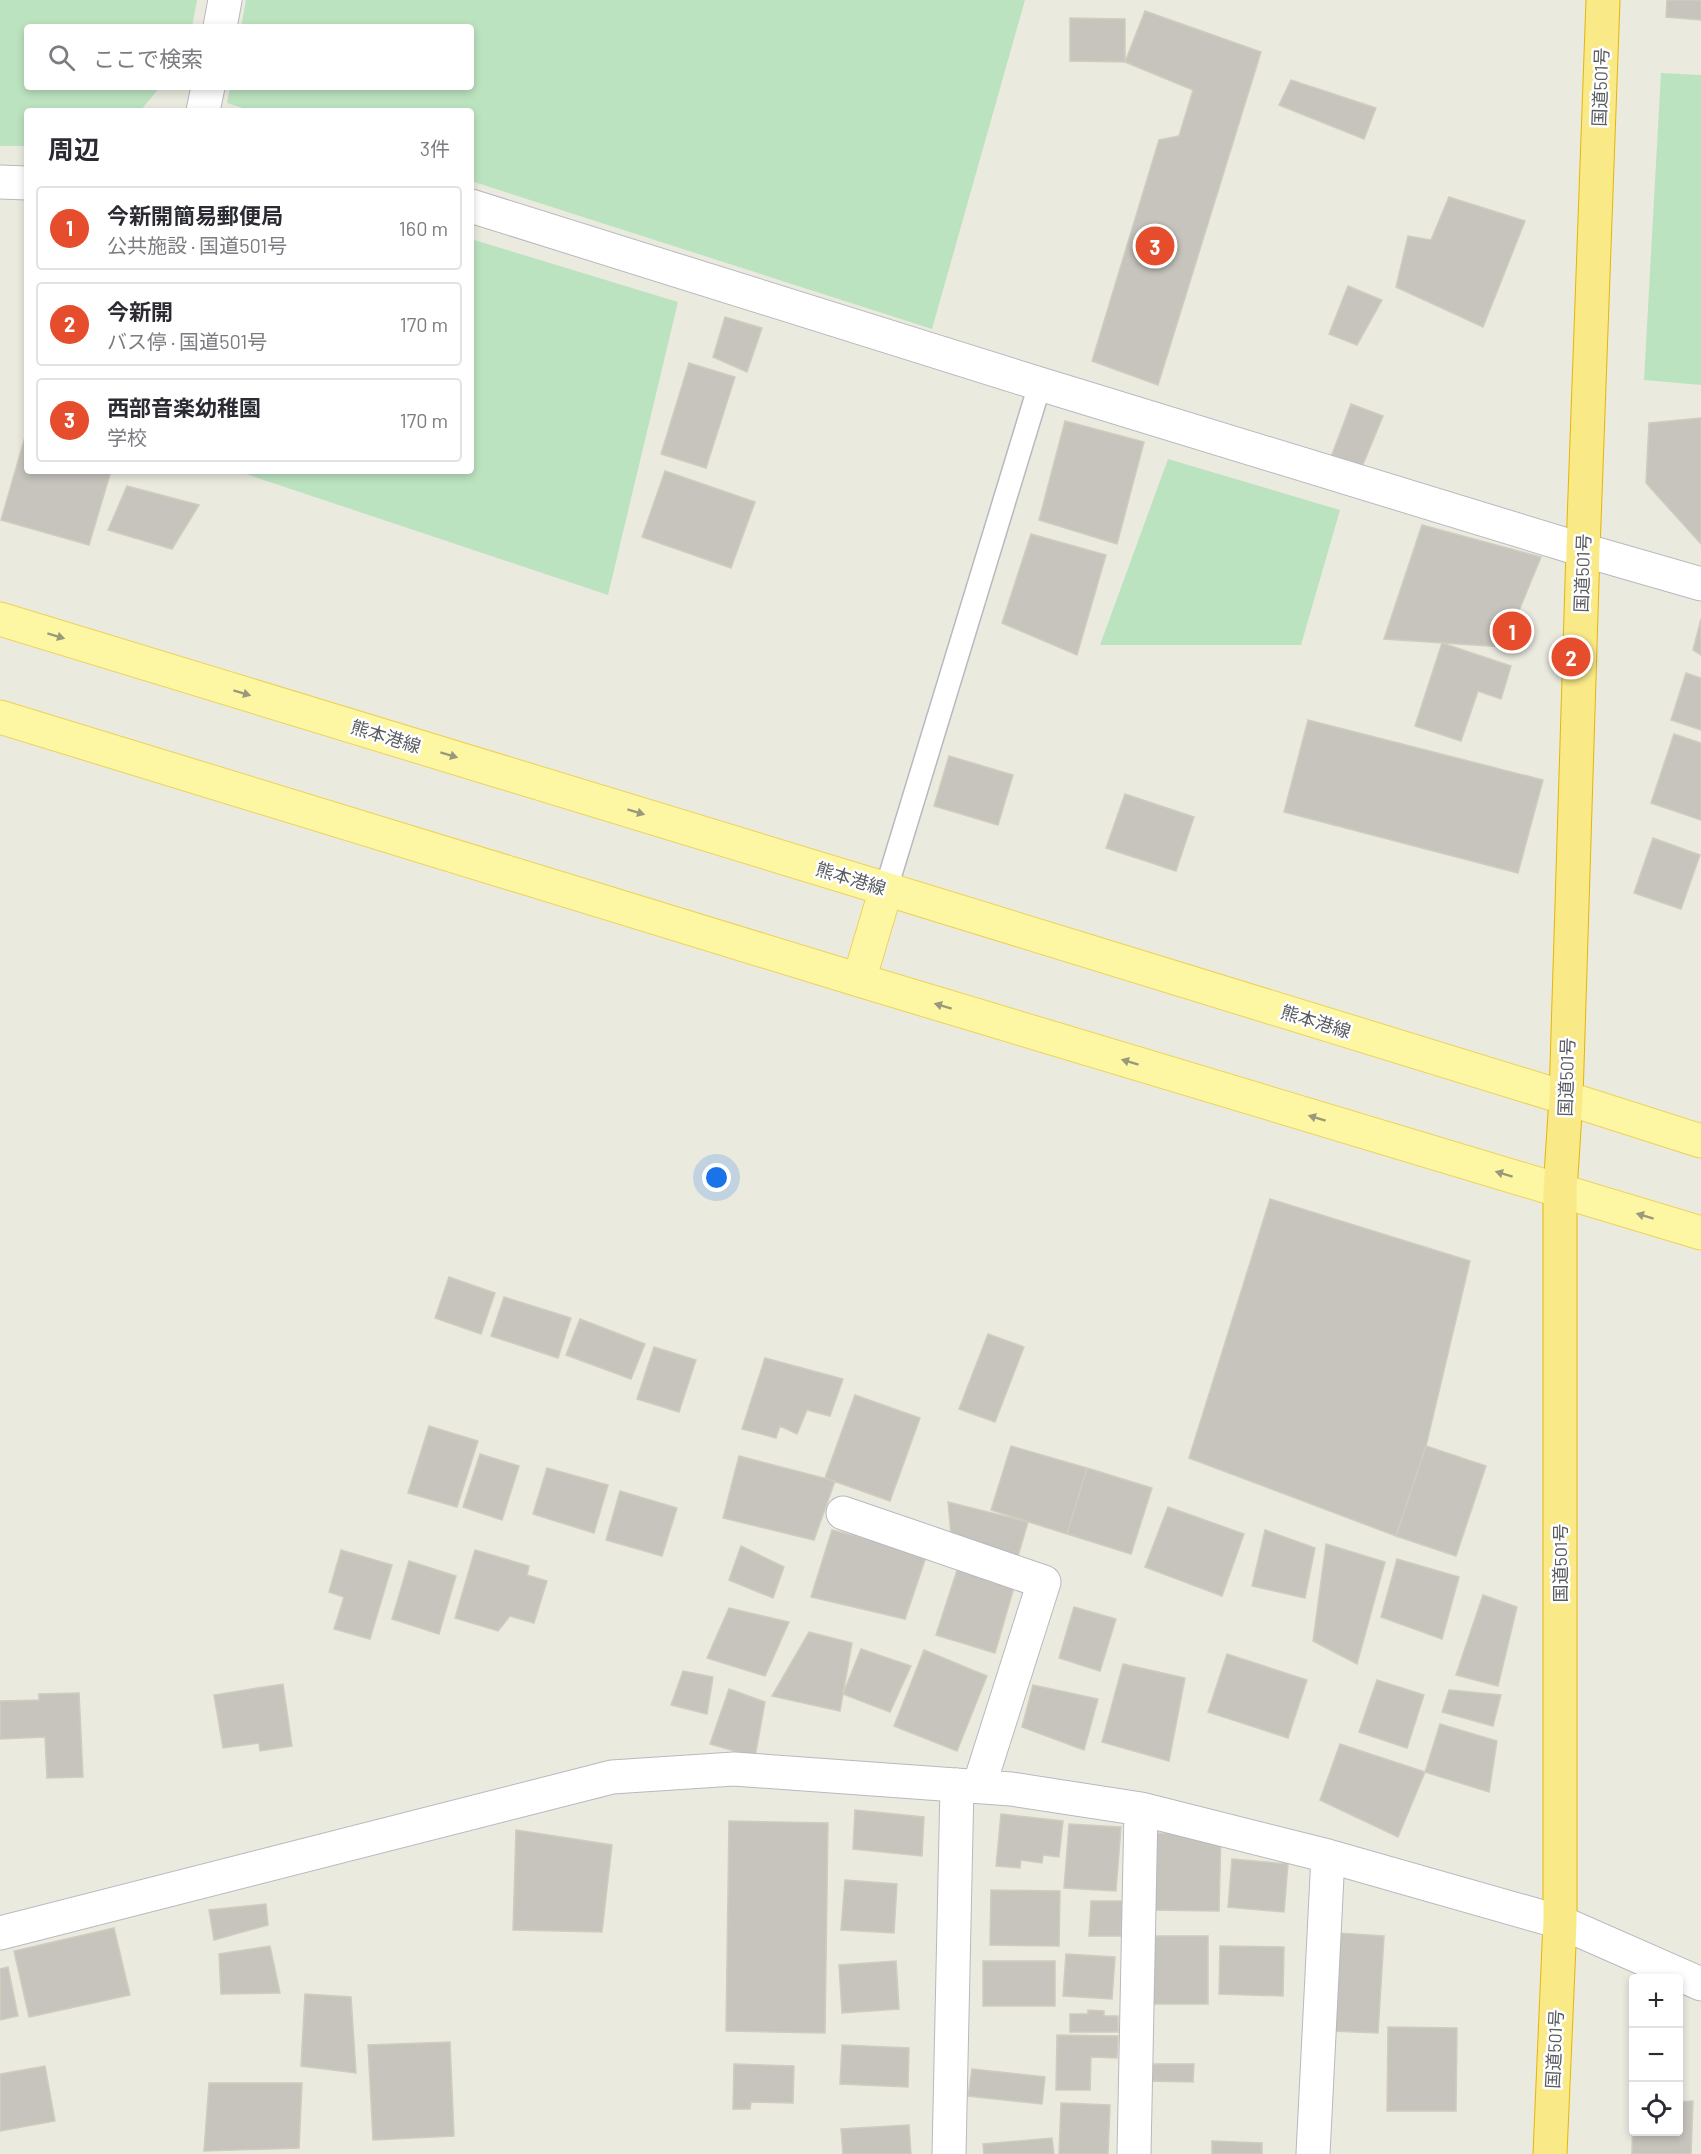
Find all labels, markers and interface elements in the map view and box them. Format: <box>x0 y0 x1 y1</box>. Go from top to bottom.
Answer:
search box <box>24 24 474 90</box>
icon: search <box>45 41 78 74</box>
text: ここで検索 <box>93 45 203 71</box>
street label: 国道501号 <box>1588 47 1612 127</box>
text: 周辺 <box>48 133 100 164</box>
text: 3件 <box>420 136 450 160</box>
text: 今新開簡易郵便局 <box>107 202 283 228</box>
text: 1 <box>66 216 73 240</box>
text: 160 m <box>399 216 448 240</box>
pin: 3 <box>1136 224 1174 268</box>
text: 公共施設 · 国道501号 <box>107 233 287 257</box>
text: 今新開 <box>107 298 173 324</box>
text: 2 <box>64 312 75 336</box>
text: 170 m <box>400 312 448 336</box>
text: バス停 · 国道501号 <box>107 329 267 353</box>
text: 西部音楽幼稚園 <box>107 394 261 420</box>
text: 3 <box>64 408 75 432</box>
text: 170 m <box>400 408 448 432</box>
text: 学校 <box>107 425 147 449</box>
street label: 国道501号 <box>1570 533 1594 613</box>
pin: 1 <box>1492 608 1532 654</box>
one-way arrow <box>47 632 65 641</box>
pin: 2 <box>1552 634 1590 680</box>
one-way arrow <box>234 688 252 698</box>
street label: 熊本港線 <box>348 715 424 757</box>
one-way arrow <box>440 751 458 761</box>
one-way arrow <box>627 808 645 817</box>
street label: 熊本港線 <box>813 857 889 899</box>
street label: 熊本港線 <box>1278 1000 1354 1042</box>
one-way arrow <box>934 1001 952 1010</box>
street label: 国道501号 <box>1554 1037 1578 1117</box>
one-way arrow <box>1121 1057 1139 1066</box>
one-way arrow <box>1308 1113 1326 1122</box>
your location <box>702 1163 731 1192</box>
one-way arrow <box>1495 1169 1513 1178</box>
one-way arrow <box>1636 1211 1654 1220</box>
street label: 国道501号 <box>1549 1523 1571 1603</box>
map controls <box>1629 1974 1683 2136</box>
button: + <box>1629 1974 1683 2028</box>
street label: 国道501号 <box>1541 2009 1567 2089</box>
button: − <box>1629 2028 1683 2082</box>
button: locate <box>1629 2082 1683 2136</box>

